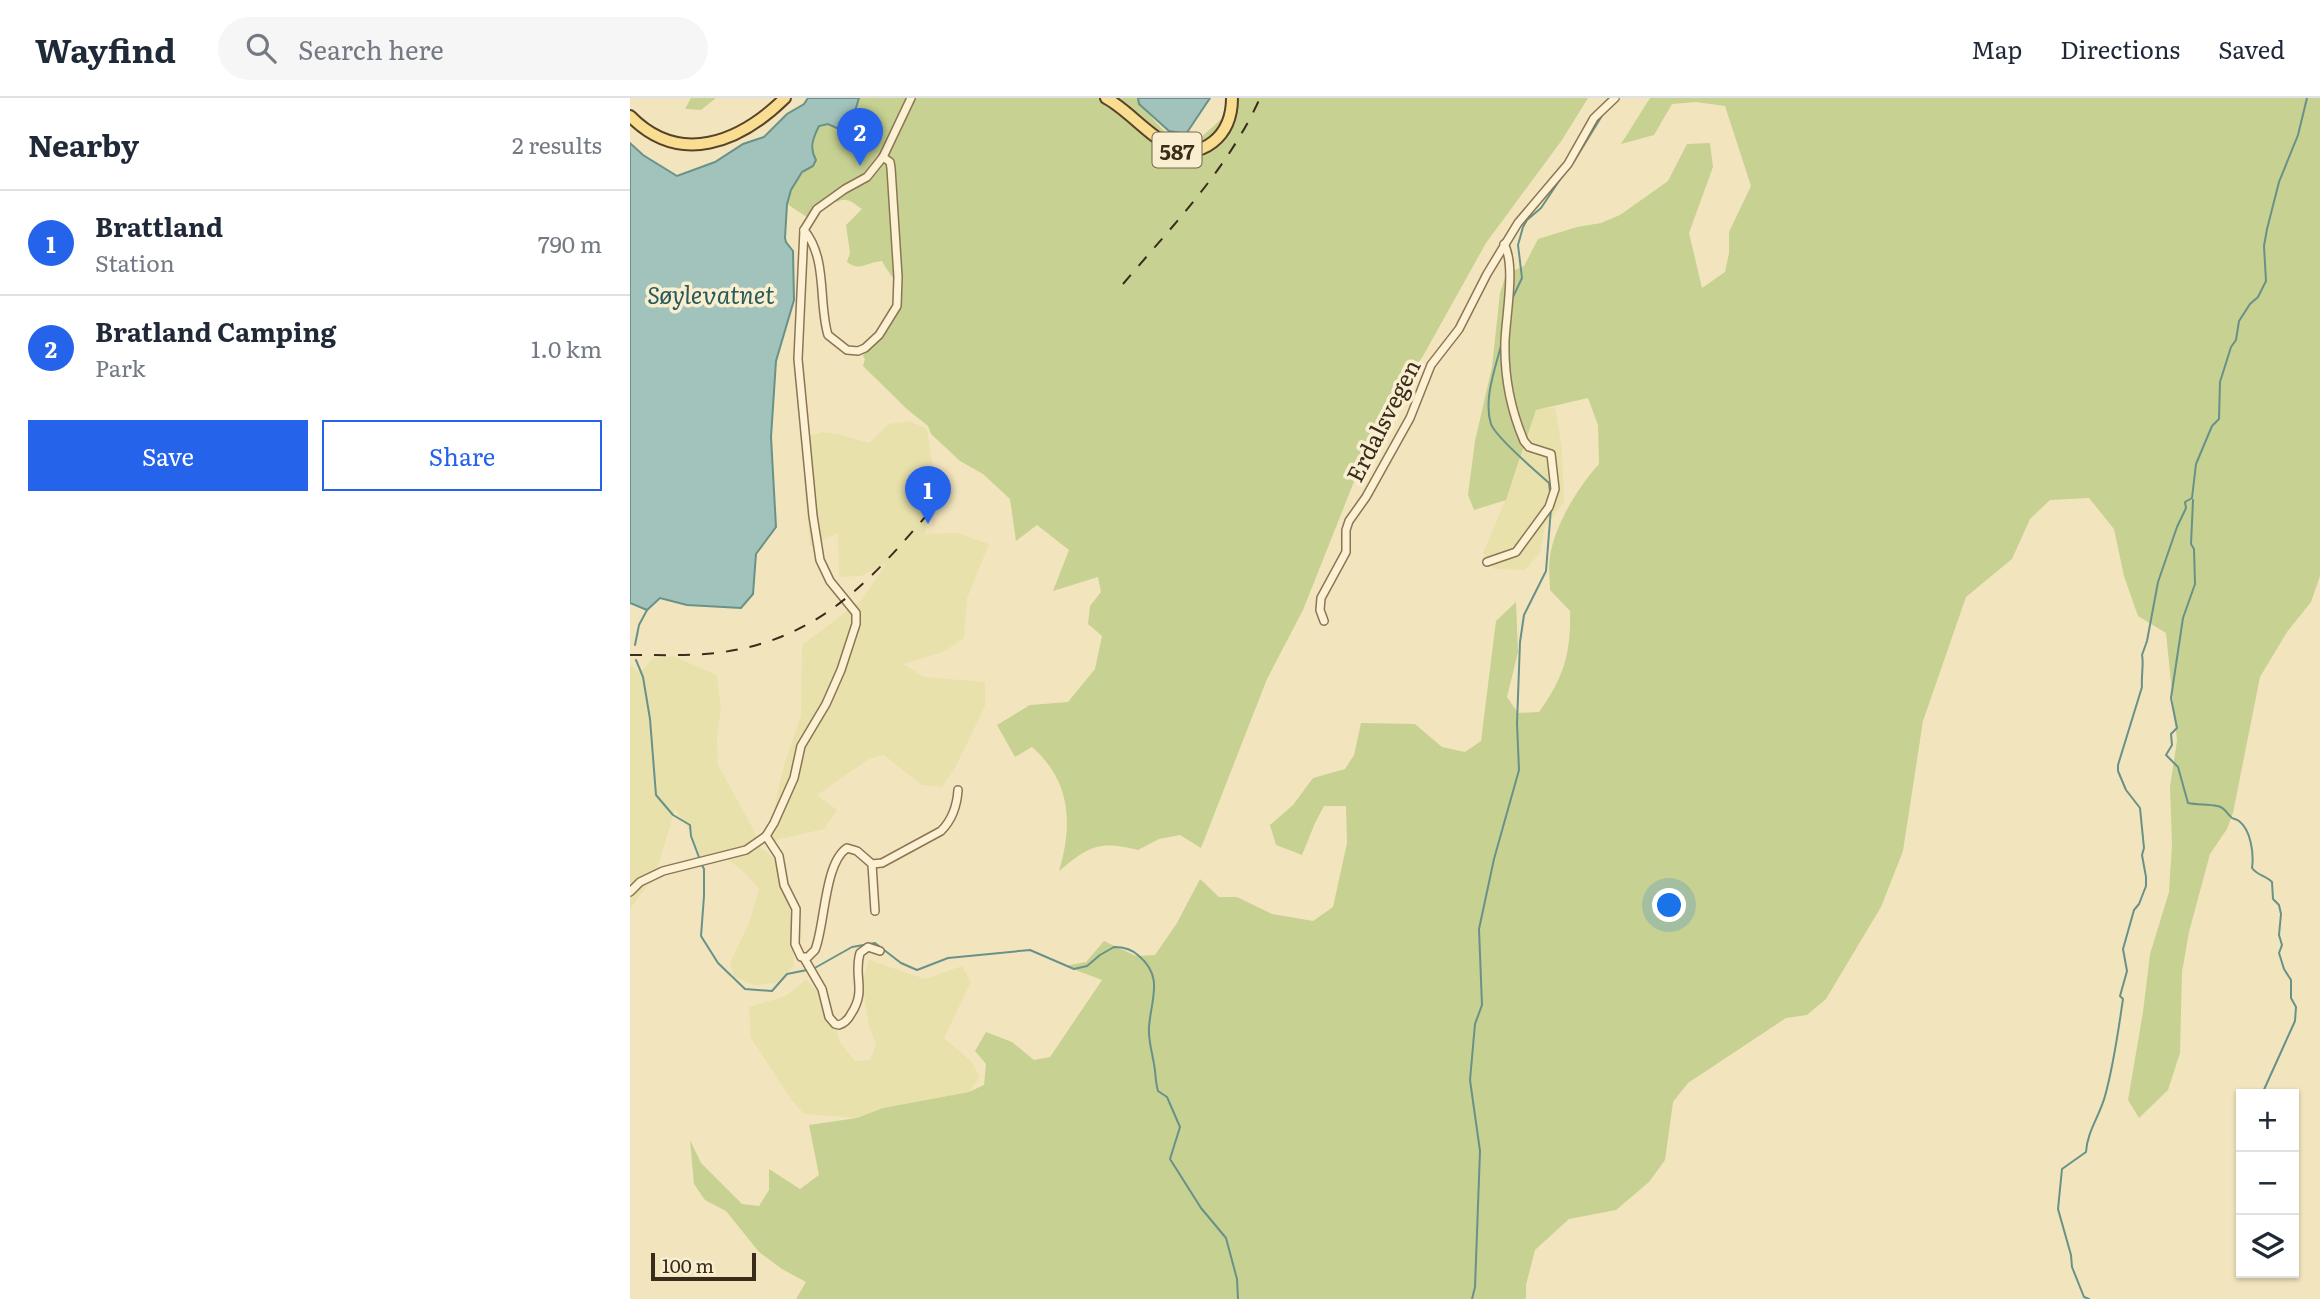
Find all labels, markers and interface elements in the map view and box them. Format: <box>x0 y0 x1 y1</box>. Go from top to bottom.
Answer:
search box <box>218 17 708 80</box>
text: Wayfind <box>35 24 176 73</box>
icon: search <box>242 29 280 67</box>
text: Search here <box>298 29 444 68</box>
text: Map <box>1971 31 2022 66</box>
text: Directions <box>2060 31 2180 66</box>
text: Saved <box>2218 31 2285 66</box>
pin: 2 <box>837 108 883 166</box>
text: Nearby <box>28 122 139 166</box>
text: 2 results <box>512 127 602 161</box>
road number: 587 <box>1152 132 1202 168</box>
text: Brattland <box>95 206 223 245</box>
text: 1 <box>46 226 56 260</box>
text: 790 m <box>538 226 602 260</box>
text: Station <box>95 245 175 279</box>
water label: Søylevatnet <box>647 276 775 311</box>
text: Bratland Camping <box>95 311 336 350</box>
text: 2 <box>45 331 57 365</box>
text: 1.0 km <box>531 331 602 365</box>
text: Park <box>95 350 145 384</box>
street label: Erdalsvegen <box>1336 353 1428 487</box>
button: Save <box>28 420 308 491</box>
button: Share <box>322 420 602 491</box>
pin: 1 <box>905 466 951 524</box>
your location <box>1652 888 1686 922</box>
map controls <box>2236 1089 2299 1278</box>
button: + <box>2236 1089 2299 1152</box>
button: − <box>2236 1152 2299 1215</box>
button: layers <box>2236 1215 2299 1278</box>
scale bar <box>651 1250 756 1282</box>
text: 100 m <box>662 1251 714 1279</box>

